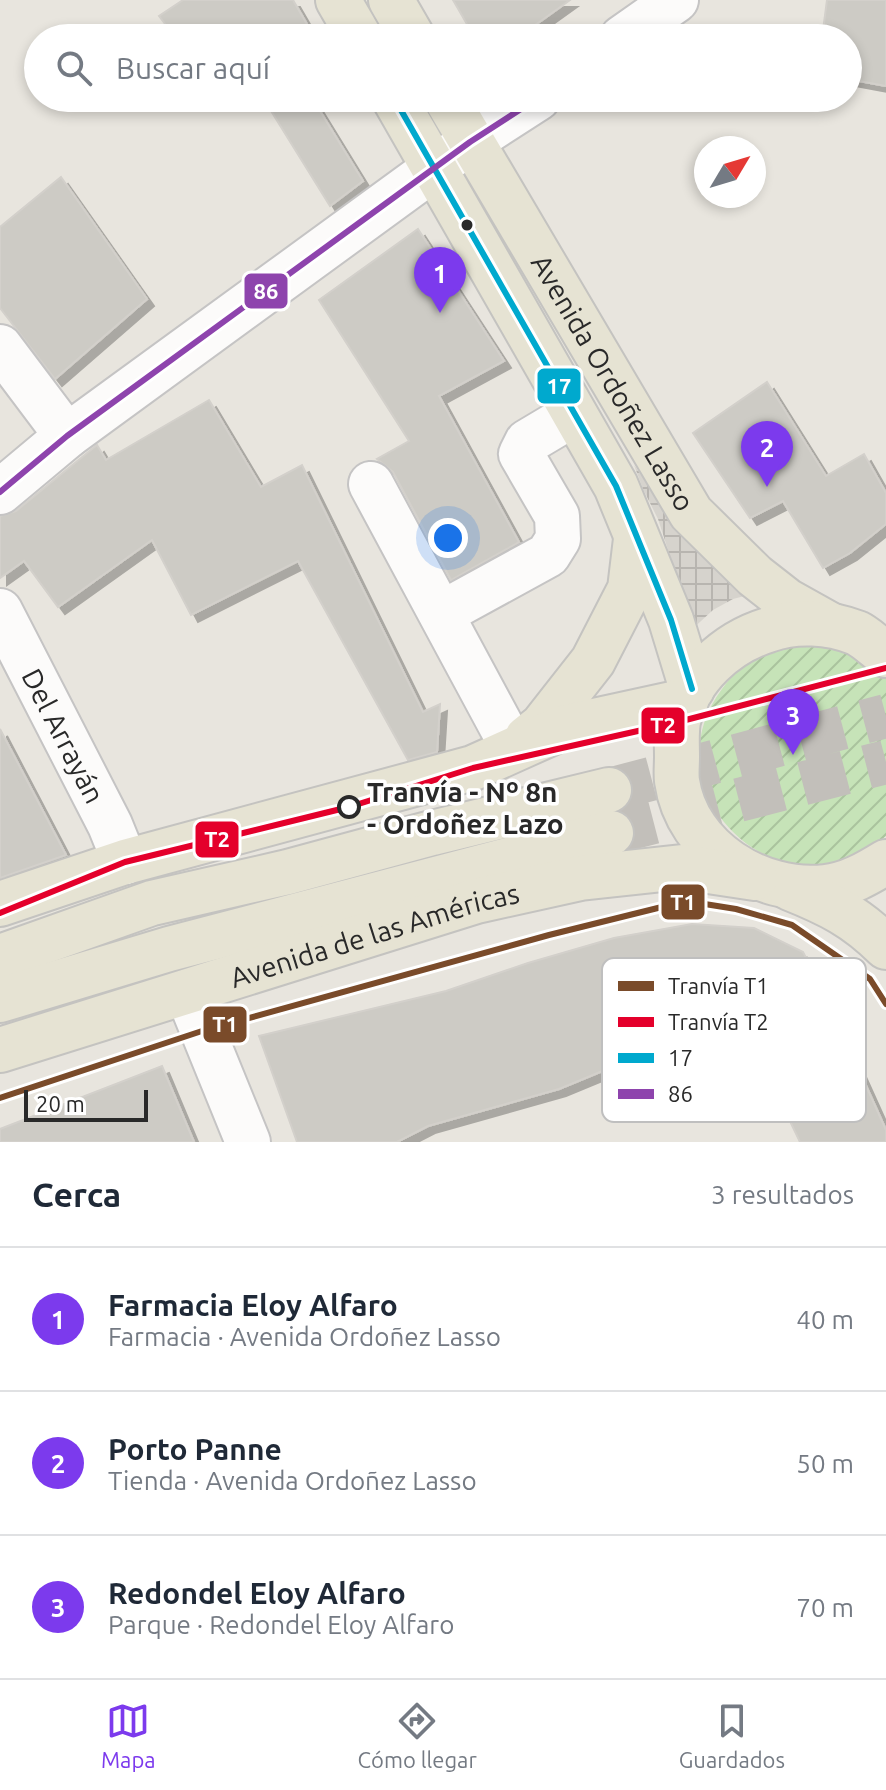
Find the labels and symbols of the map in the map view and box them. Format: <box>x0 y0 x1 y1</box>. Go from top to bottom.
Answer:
north arrow <box>694 136 766 208</box>
unlabelled marker <box>459 217 475 233</box>
pin: 1 <box>414 247 466 313</box>
street label: Avenida Ordoñez Lasso <box>526 248 701 516</box>
line badge: 86 <box>243 272 289 310</box>
text: 86 <box>254 278 278 303</box>
line badge: 17 <box>536 367 582 405</box>
text: 17 <box>547 373 571 398</box>
pin: 2 <box>741 421 793 487</box>
your location <box>428 518 468 558</box>
street label: Del Arrayán <box>17 663 111 808</box>
pin: 3 <box>767 689 819 755</box>
line badge: T2 <box>640 706 686 745</box>
text: T2 <box>650 712 676 737</box>
place label: Tranvía - Nº 8n - Ordoñez Lazo <box>367 776 564 839</box>
marker: Tranvía - Nº 8n - Ordoñez Lazo <box>338 796 360 818</box>
line badge: T2 <box>194 820 240 859</box>
text: T2 <box>204 826 230 851</box>
street label: Avenida de las Américas <box>226 876 522 993</box>
line badge: T1 <box>660 883 706 921</box>
text: T1 <box>670 889 696 914</box>
legend <box>602 958 866 1122</box>
text: Tranvía T1 <box>668 973 769 998</box>
line badge: T1 <box>202 1005 248 1044</box>
text: Tranvía T2 <box>668 1009 769 1034</box>
text: T1 <box>212 1011 238 1036</box>
text: 17 <box>668 1045 693 1070</box>
text: 86 <box>668 1081 693 1106</box>
scale bar <box>24 1086 148 1122</box>

